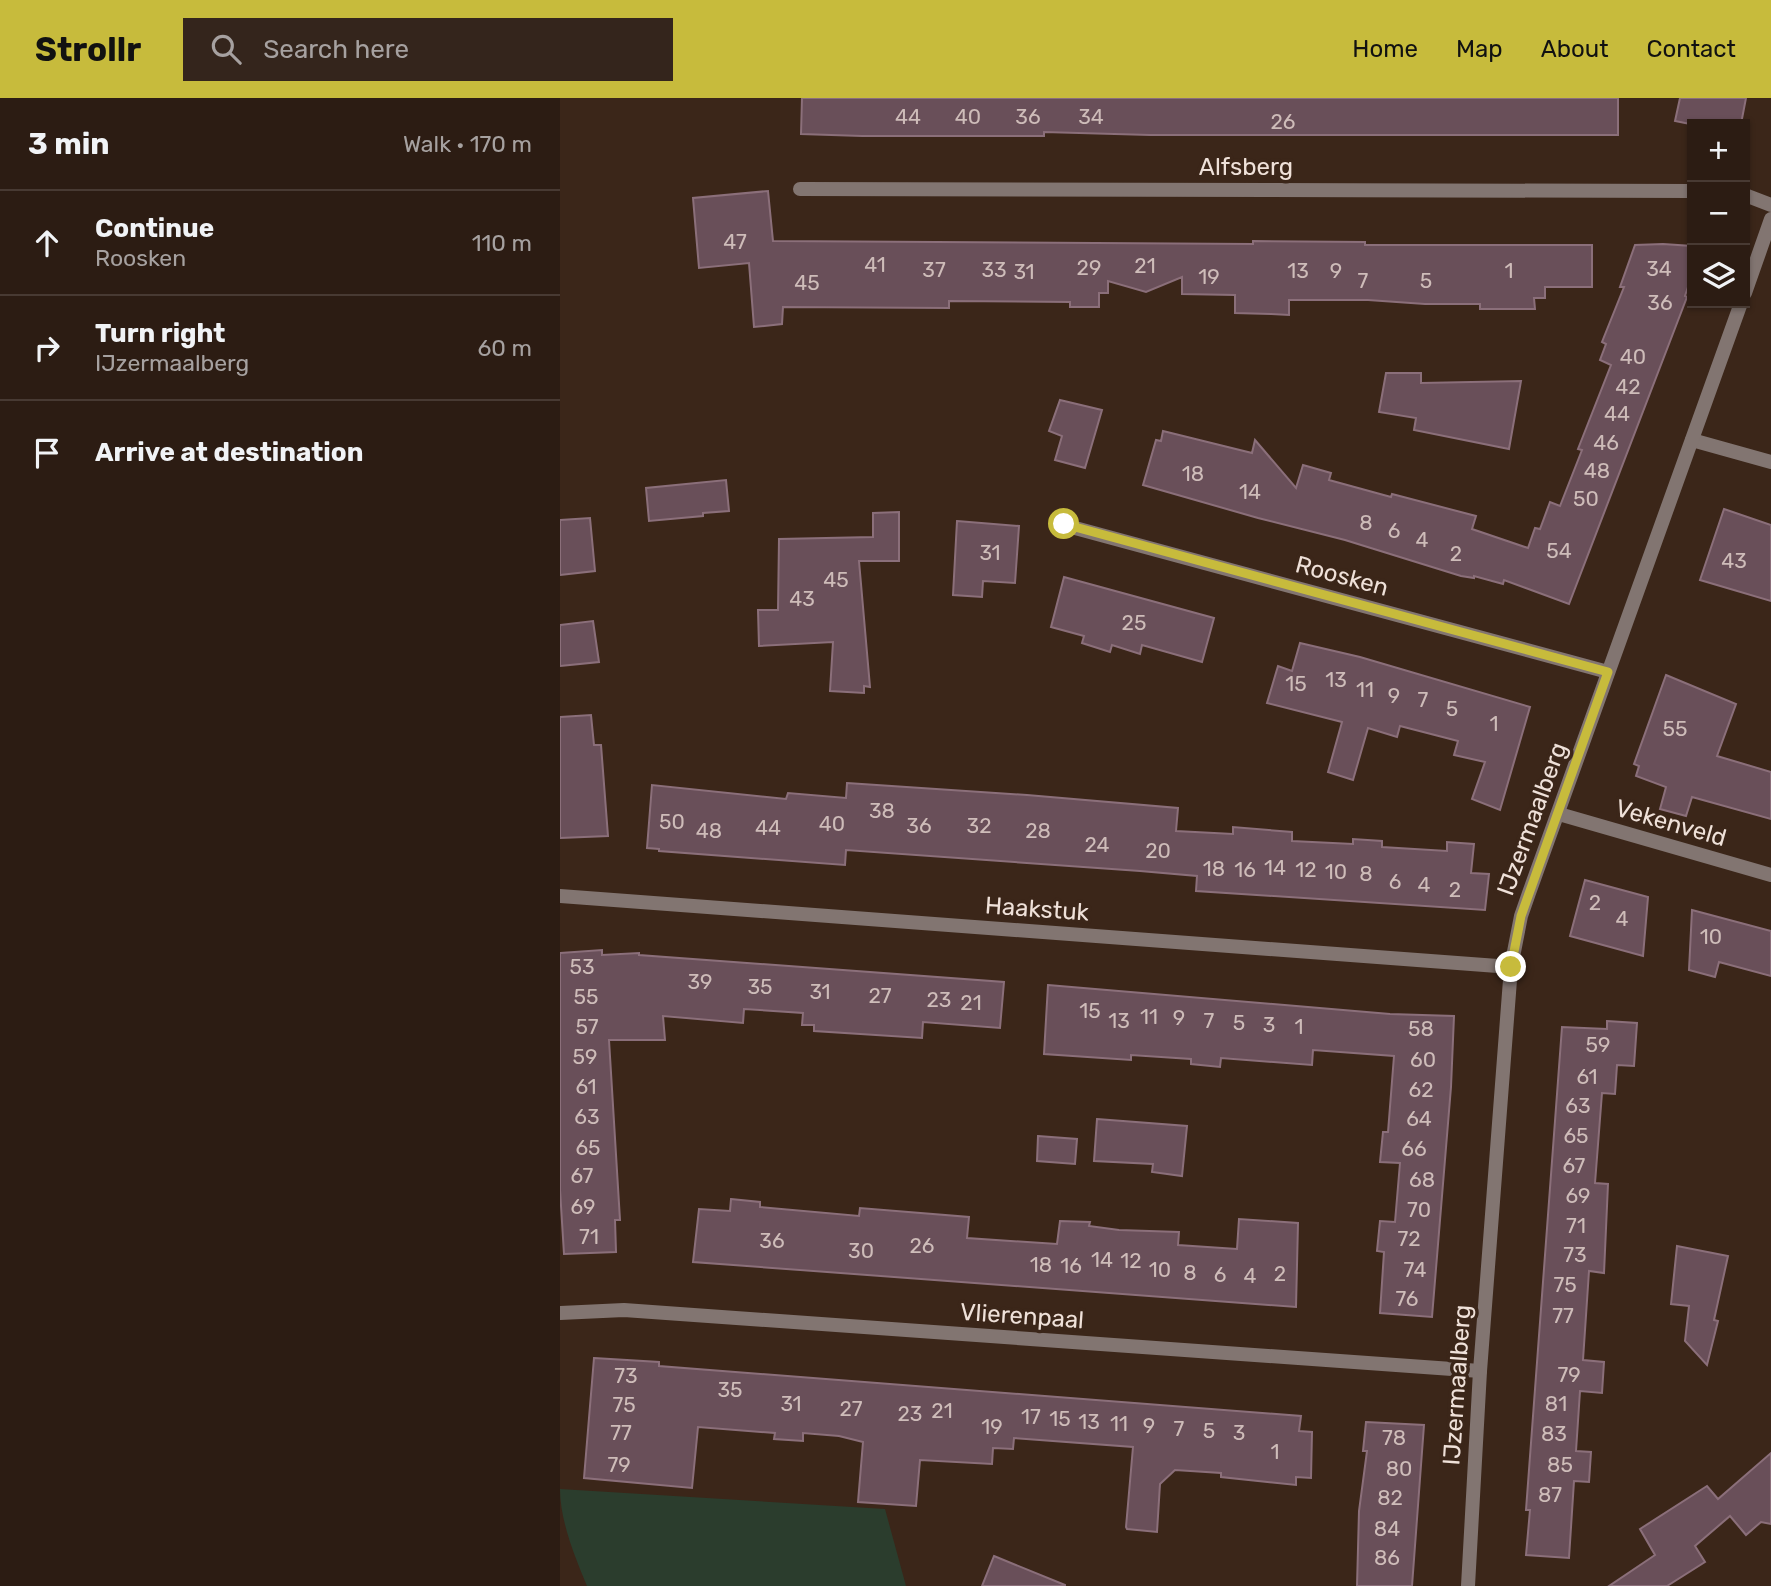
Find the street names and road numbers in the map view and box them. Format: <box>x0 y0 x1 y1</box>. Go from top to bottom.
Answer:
street label: Alfsberg <box>1199 153 1293 181</box>
street label: Roosken <box>1292 550 1392 602</box>
street label: IJzermaalberg <box>1491 739 1573 899</box>
street label: Vekenveld <box>1612 794 1730 852</box>
street label: Haakstuk <box>984 891 1091 927</box>
street label: Vlierenpaal <box>959 1298 1085 1334</box>
street label: IJzermaalberg <box>1437 1304 1477 1466</box>

